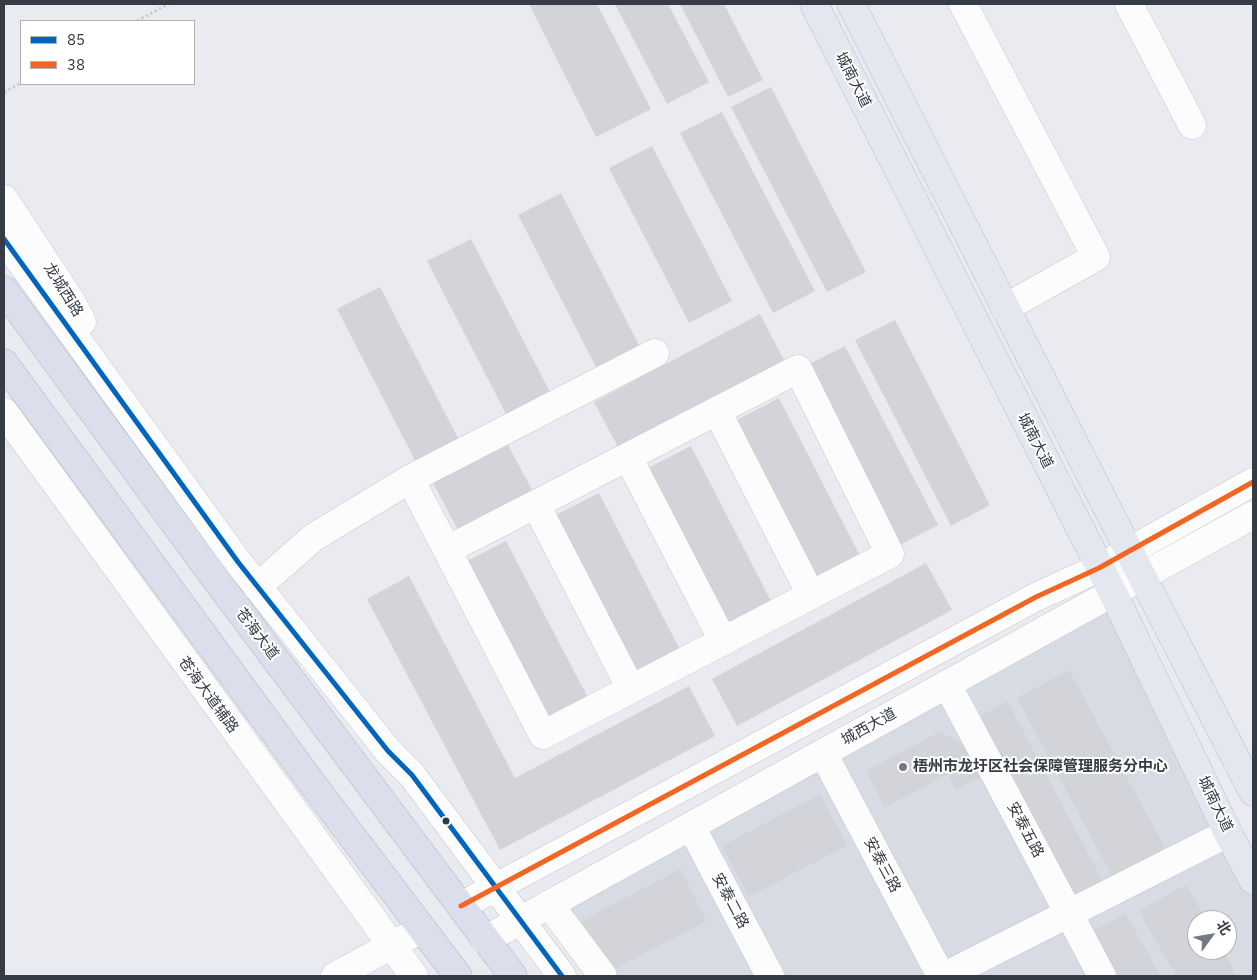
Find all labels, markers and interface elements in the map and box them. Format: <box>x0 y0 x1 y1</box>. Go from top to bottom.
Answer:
legend <box>20 20 195 85</box>
text: 85 <box>67 30 85 49</box>
street label: 城南大道 <box>831 49 875 111</box>
text: 38 <box>67 55 85 74</box>
street label: 龙城西路 <box>39 260 87 320</box>
street label: 城南大道 <box>1013 410 1057 472</box>
street label: 苍海大道 <box>232 605 282 663</box>
street label: 苍海大道辅路 <box>174 653 242 737</box>
street label: 城西大道 <box>838 705 900 749</box>
place label: 梧州市龙圩区社会保障管理服务分中心 <box>913 758 1168 776</box>
marker: 梧州市龙圩区社会保障管理服务分中心 <box>897 761 909 773</box>
street label: 城南大道 <box>1194 773 1236 835</box>
street label: 安泰五路 <box>1003 799 1047 861</box>
unlabelled marker <box>441 816 451 826</box>
street label: 安泰三路 <box>860 834 904 896</box>
street label: 安泰二路 <box>708 870 752 932</box>
north arrow <box>1187 910 1237 960</box>
text: 北 <box>1213 917 1235 938</box>

